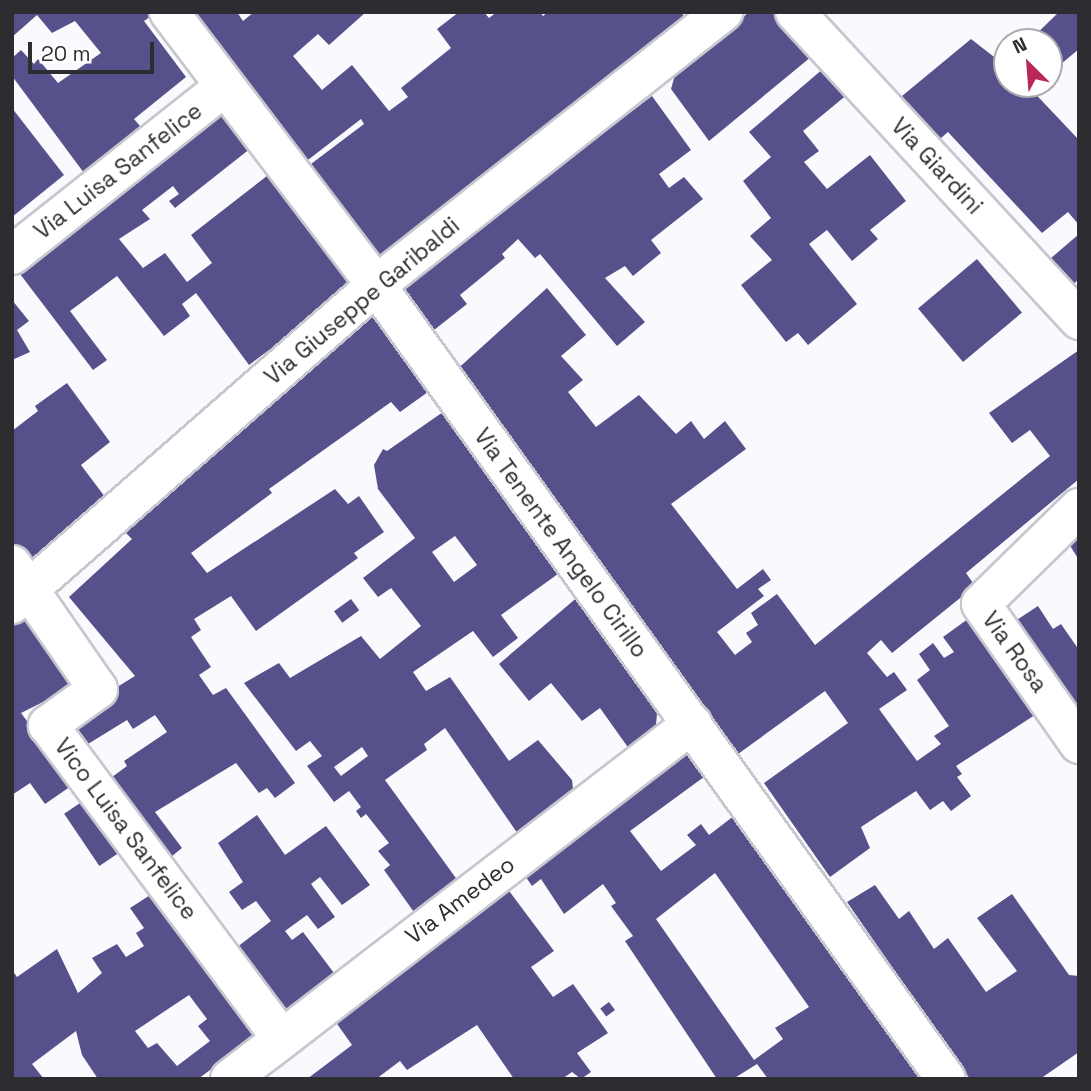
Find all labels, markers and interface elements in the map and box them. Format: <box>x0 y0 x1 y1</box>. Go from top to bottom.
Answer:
scale bar <box>32 28 158 72</box>
north arrow <box>993 28 1063 98</box>
text: N <box>1009 31 1031 59</box>
text: 20 m <box>41 40 91 67</box>
street label: Via Luisa Sanfelice <box>29 97 207 245</box>
street label: Via Giardini <box>885 112 989 220</box>
street label: Via Giuseppe Garibaldi <box>259 211 465 391</box>
street label: Via Tenente Angelo Cirillo <box>468 422 654 664</box>
street label: Via Rosa <box>977 606 1053 698</box>
street label: Vico Luisa Sanfelice <box>49 733 203 925</box>
street label: Via Amedeo <box>400 850 520 950</box>

